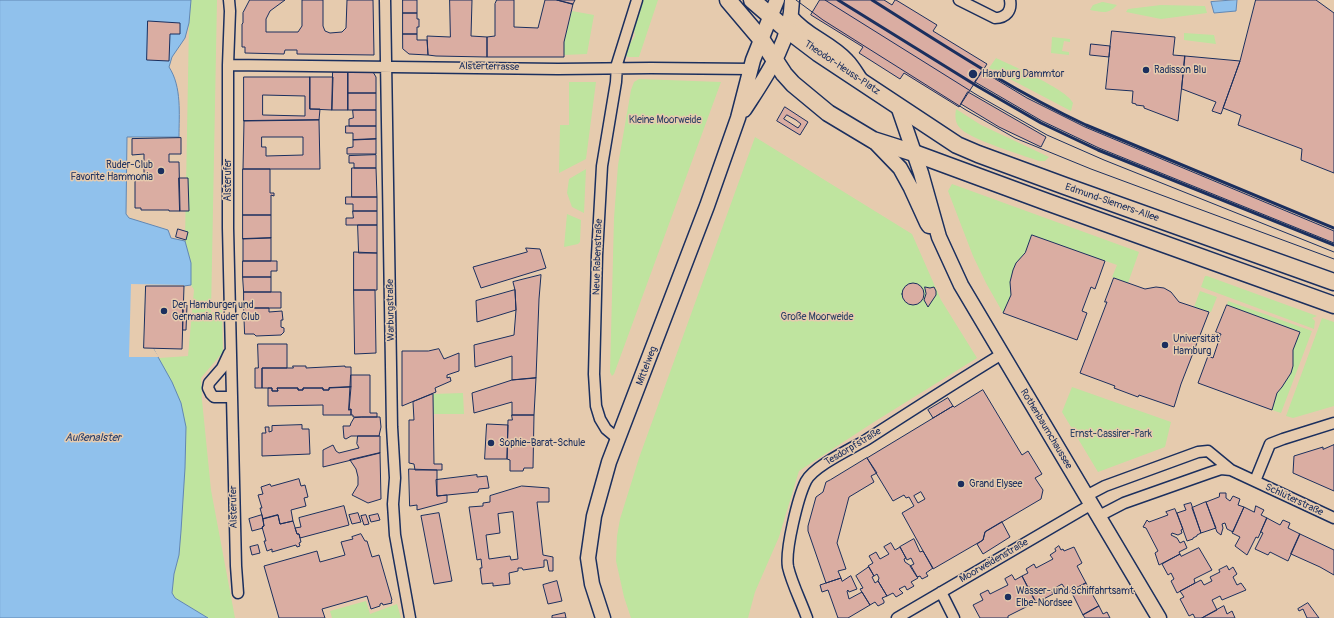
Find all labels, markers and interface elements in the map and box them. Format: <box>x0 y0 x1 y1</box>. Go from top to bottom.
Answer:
street label: Theodor-Heuss-Platz <box>802 38 882 98</box>
street label: Alsterterrasse <box>459 60 519 74</box>
place label: Radisson Blu <box>1154 64 1206 76</box>
marker: Radisson Blu <box>1141 65 1151 75</box>
marker: Hamburg Dammtor <box>967 68 979 80</box>
place label: Hamburg Dammtor <box>982 68 1064 80</box>
park label: Kleine Moorweide <box>629 114 701 126</box>
place label: Ruder-Club Favorite Hammonia <box>70 159 153 182</box>
street label: Alsterufer <box>222 159 234 201</box>
marker: Ruder-Club Favorite Hammonia <box>156 166 166 176</box>
street label: Edmund-Siemers-Allee <box>1063 181 1161 225</box>
street label: Neue Rabenstraße <box>591 219 605 295</box>
street label: Warburgstraße <box>384 279 398 341</box>
place label: Der Hamburger und Germania Ruder Club <box>172 299 260 322</box>
marker: Der Hamburger und Germania Ruder Club <box>159 306 169 316</box>
park label: Große Moorweide <box>781 311 853 323</box>
place label: Universität Hamburg <box>1173 333 1219 356</box>
marker: Universität Hamburg <box>1160 340 1170 350</box>
street label: Mittelweg <box>634 345 660 387</box>
street label: Rothenbaumchaussee <box>1017 387 1075 471</box>
street label: Tesdorpfstraße <box>823 425 883 469</box>
park label: Ernst-Cassirer-Park <box>1070 428 1152 440</box>
water label: Außenalster <box>65 431 121 445</box>
place label: Sophie-Barat-Schule <box>499 437 585 449</box>
marker: Sophie-Barat-Schule <box>486 438 496 448</box>
place label: Grand Elysee <box>969 478 1022 490</box>
marker: Grand Elysee <box>956 479 966 489</box>
street label: Schlüterstraße <box>1263 481 1325 519</box>
street label: Alsterufer <box>228 485 240 529</box>
street label: Moorweidenstraße <box>958 536 1030 586</box>
place label: Wasser- und Schiffahrtsamt Elbe-Nordsee <box>1016 585 1134 608</box>
marker: Wasser- und Schiffahrtsamt Elbe-Nordsee <box>1003 592 1013 602</box>

